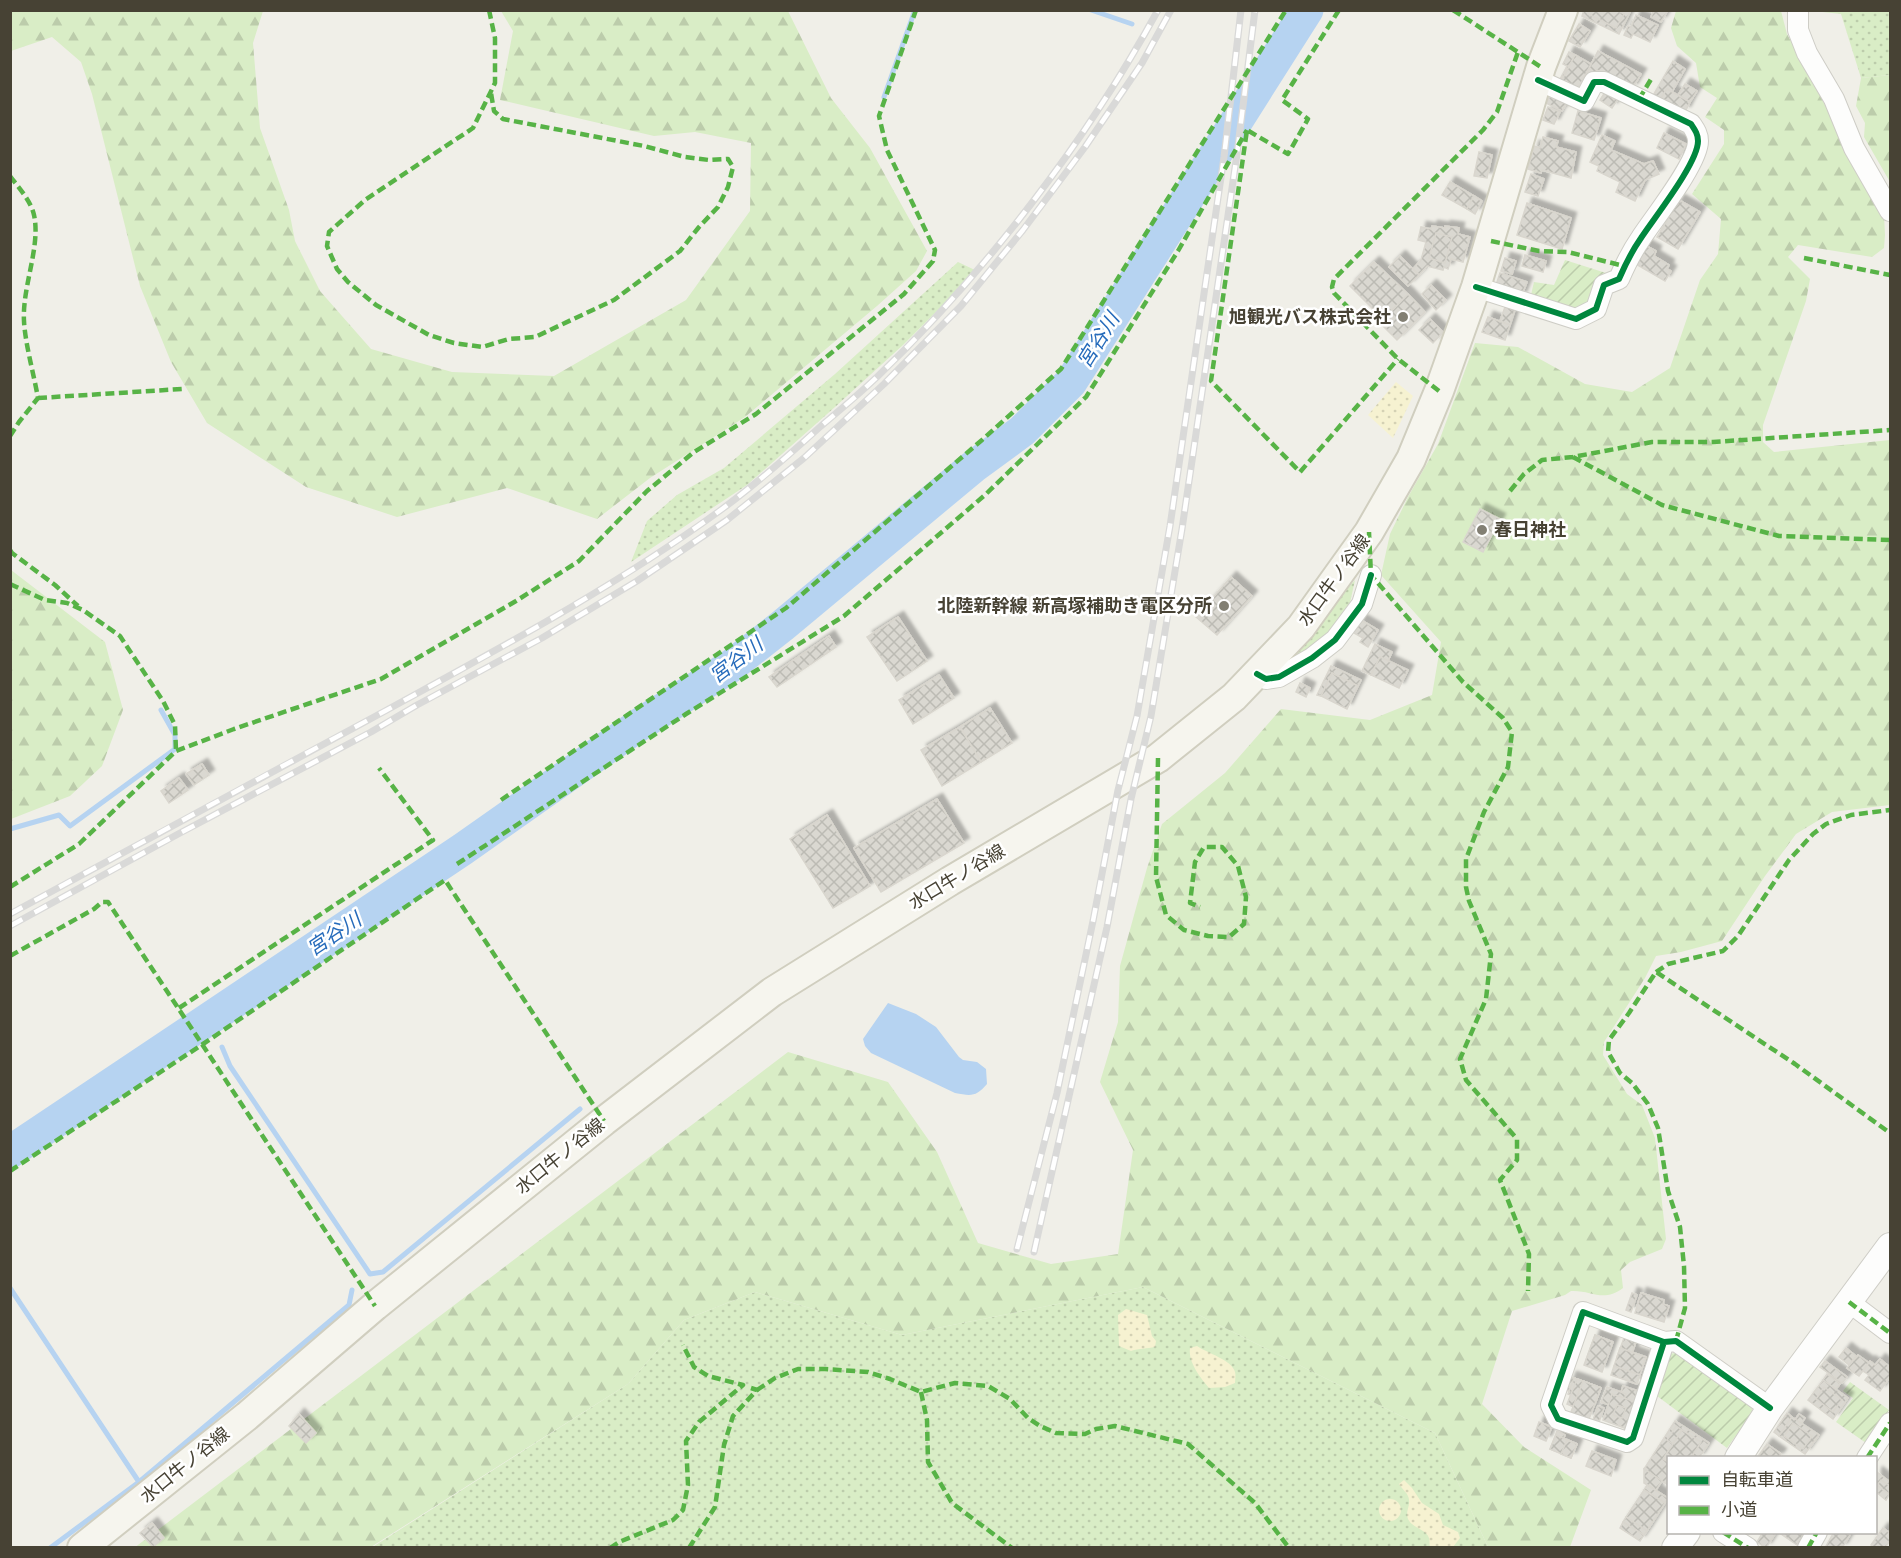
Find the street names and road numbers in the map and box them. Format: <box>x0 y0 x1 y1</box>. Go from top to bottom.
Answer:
street label: 水口牛ノ谷線 <box>1293 530 1374 630</box>
street label: 水口牛ノ谷線 <box>905 840 1008 913</box>
street label: 水口牛ノ谷線 <box>511 1113 608 1198</box>
street label: 水口牛ノ谷線 <box>136 1422 233 1507</box>

